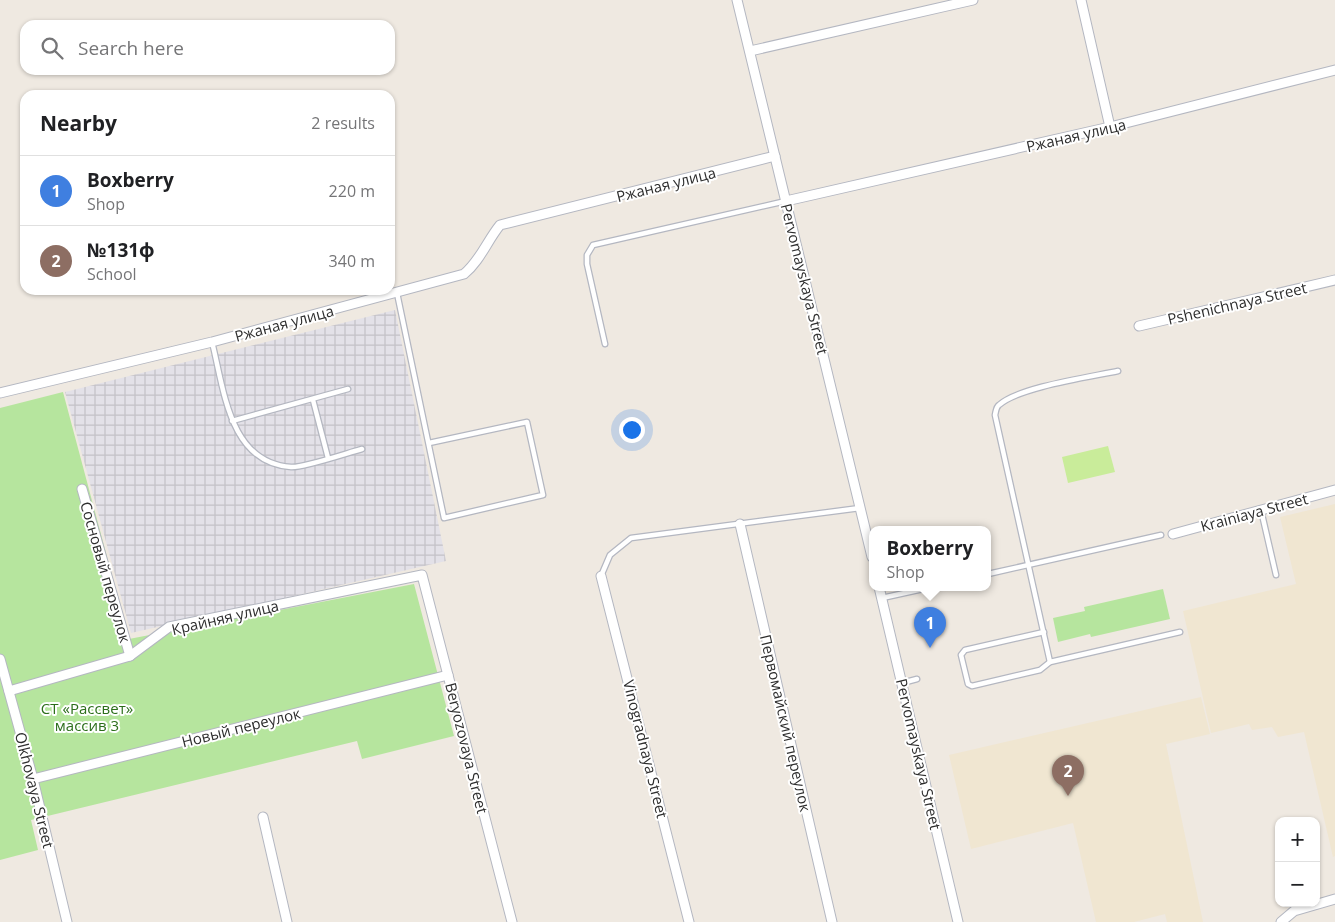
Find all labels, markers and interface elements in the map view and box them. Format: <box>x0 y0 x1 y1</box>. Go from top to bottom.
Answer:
search box <box>20 20 395 75</box>
icon: search <box>38 34 66 62</box>
text: Search here <box>78 35 184 61</box>
text: Nearby <box>40 109 117 137</box>
text: 2 results <box>311 112 375 134</box>
street label: Ржаная улица <box>1024 114 1128 156</box>
street label: Ржаная улица <box>614 162 718 206</box>
text: Boxberry <box>87 167 174 193</box>
text: 1 <box>51 180 61 202</box>
text: 220 m <box>329 180 375 202</box>
text: Shop <box>87 193 125 215</box>
street label: Pervomayskaya Street <box>777 201 833 357</box>
text: №131ф <box>87 237 155 263</box>
text: 2 <box>51 250 61 272</box>
text: 340 m <box>329 250 375 272</box>
text: School <box>87 263 137 285</box>
street label: Pshenichnaya Street <box>1165 277 1309 329</box>
street label: Ржаная улица <box>232 300 336 346</box>
your location <box>619 417 645 443</box>
street label: Krainiaya Street <box>1198 488 1310 536</box>
street label: Сосновый переулок <box>76 499 136 645</box>
popup <box>869 526 991 591</box>
text: Boxberry <box>887 535 973 561</box>
text: Shop <box>887 561 925 583</box>
street label: Крайняя улица <box>169 595 281 639</box>
pin: 1 <box>914 607 946 648</box>
street label: Первомайский переулок <box>756 633 816 814</box>
street label: Pervomayskaya Street <box>892 676 946 832</box>
street label: Vinogradnaya Street <box>619 678 673 820</box>
street label: Beryozovaya Street <box>441 680 493 816</box>
park label: СТ «Рассвет» массив 3 <box>41 698 133 735</box>
street label: Новый переулок <box>179 702 303 751</box>
street label: Olkhovaya Street <box>11 730 59 850</box>
pin: 2 <box>1052 755 1084 796</box>
map controls <box>1275 817 1320 907</box>
button: + <box>1275 817 1320 862</box>
button: − <box>1275 862 1320 907</box>

